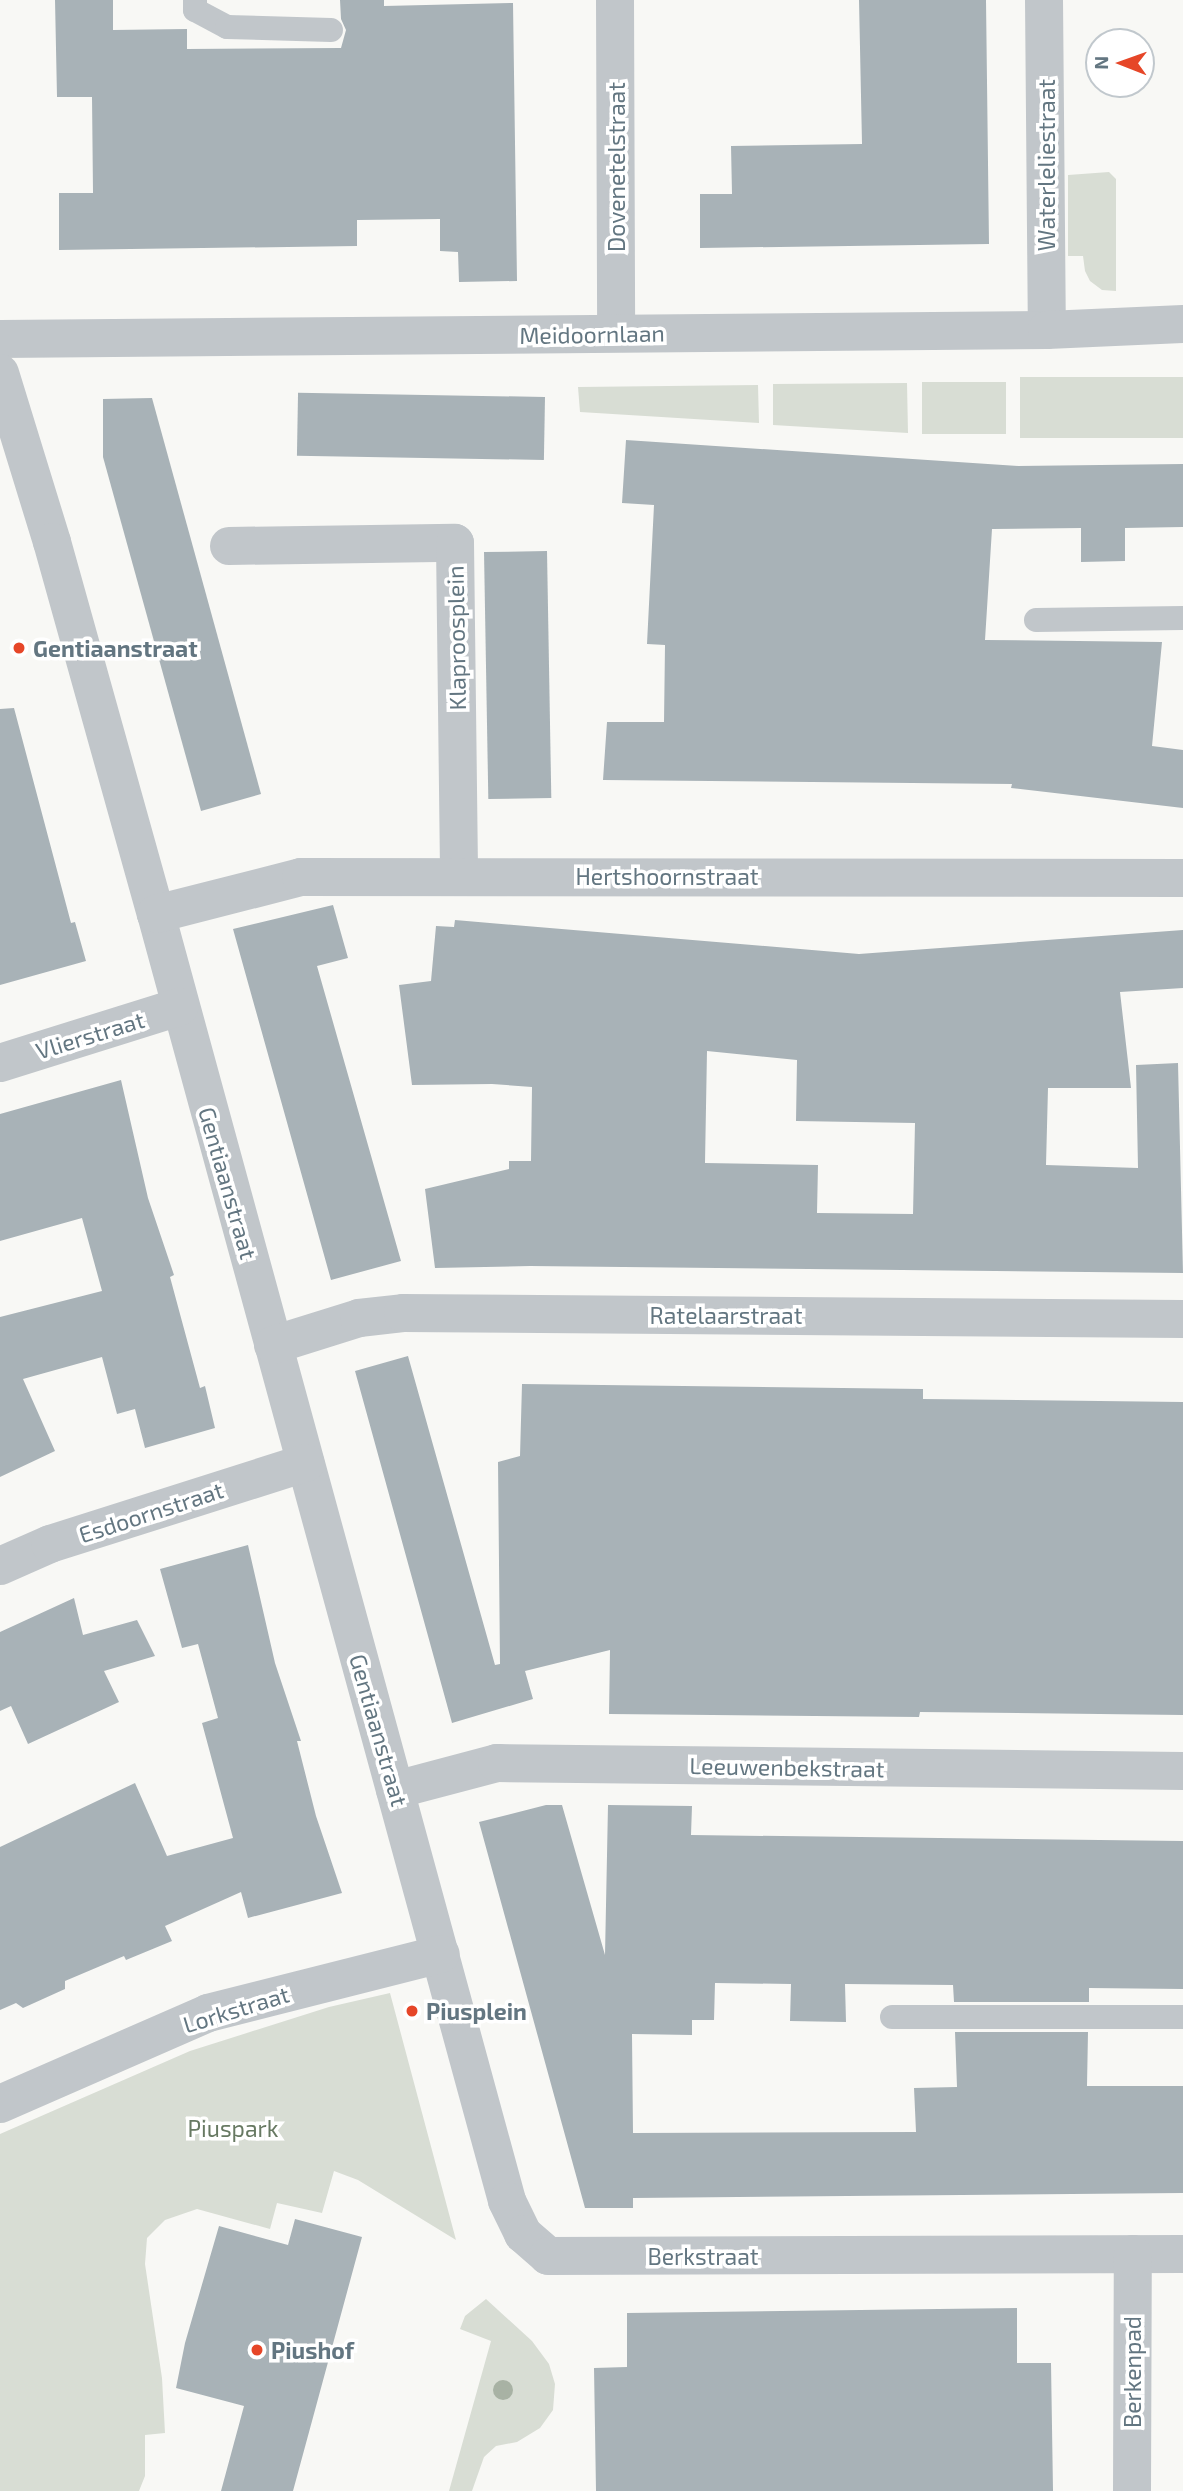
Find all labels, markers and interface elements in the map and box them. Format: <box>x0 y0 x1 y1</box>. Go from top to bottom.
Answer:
north arrow <box>1085 28 1155 98</box>
text: N <box>1089 56 1112 70</box>
street label: Waterleliestraat <box>1032 79 1060 251</box>
street label: Dovenetelstraat <box>602 82 630 252</box>
street label: Meidoornlaan <box>519 319 665 349</box>
street label: Klaproosplein <box>441 565 471 711</box>
place label: Gentiaanstraat <box>33 634 198 662</box>
marker: Gentiaanstraat <box>11 640 27 656</box>
street label: Hertshoornstraat <box>575 862 759 890</box>
street label: Vlierstraat <box>33 1005 147 1065</box>
street label: Gentiaanstraat <box>193 1104 263 1262</box>
street label: Ratelaarstraat <box>650 1301 802 1329</box>
street label: Esdoornstraat <box>75 1476 227 1548</box>
street label: Gentiaanstraat <box>344 1651 414 1809</box>
street label: Leeuwenbekstraat <box>689 1752 885 1782</box>
street label: Lorkstraat <box>180 1980 292 2038</box>
place label: Piusplein <box>426 1997 527 2025</box>
marker: Piusplein <box>404 2003 420 2019</box>
park label: Piuspark <box>188 2114 278 2142</box>
street label: Berkstraat <box>647 2242 759 2270</box>
street label: Berkenpad <box>1118 2316 1146 2428</box>
place label: Piushof <box>271 2336 354 2364</box>
marker: Piushof <box>249 2342 265 2358</box>

